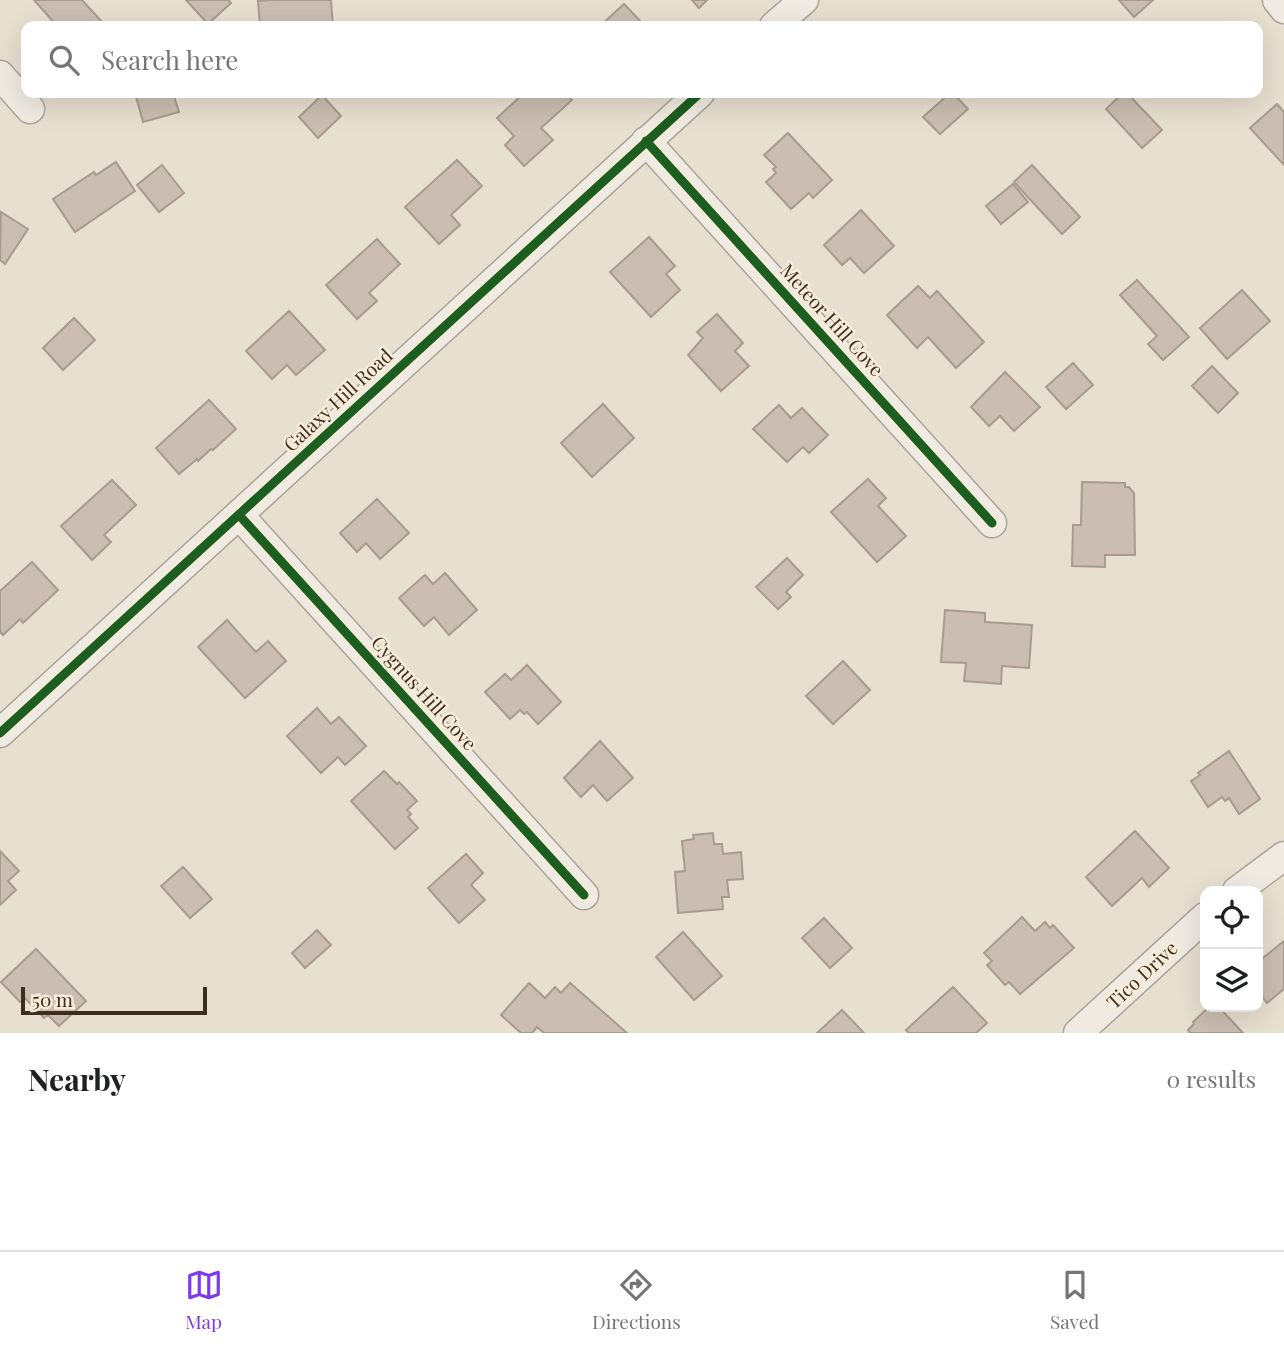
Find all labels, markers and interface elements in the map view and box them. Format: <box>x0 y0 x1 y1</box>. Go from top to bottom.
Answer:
search box <box>21 21 1263 98</box>
icon: search <box>45 41 83 79</box>
text: Search here <box>101 42 238 77</box>
street label: Meteor Hill Cove <box>775 257 890 381</box>
street label: Galaxy Hill Road <box>277 342 397 457</box>
street label: Cygnus Hill Cove <box>366 629 483 755</box>
map controls <box>1200 886 1263 1012</box>
button: locate <box>1200 886 1263 949</box>
street label: Tico Drive <box>1100 935 1182 1014</box>
button: layers <box>1200 949 1263 1012</box>
scale bar <box>21 984 206 1016</box>
text: 50 m <box>32 986 73 1012</box>
text: Nearby <box>28 1059 126 1099</box>
text: 0 results <box>1166 1063 1256 1094</box>
tab: Map <box>185 1266 223 1334</box>
tab: Directions <box>592 1266 681 1334</box>
tab: Saved <box>1050 1266 1099 1334</box>

